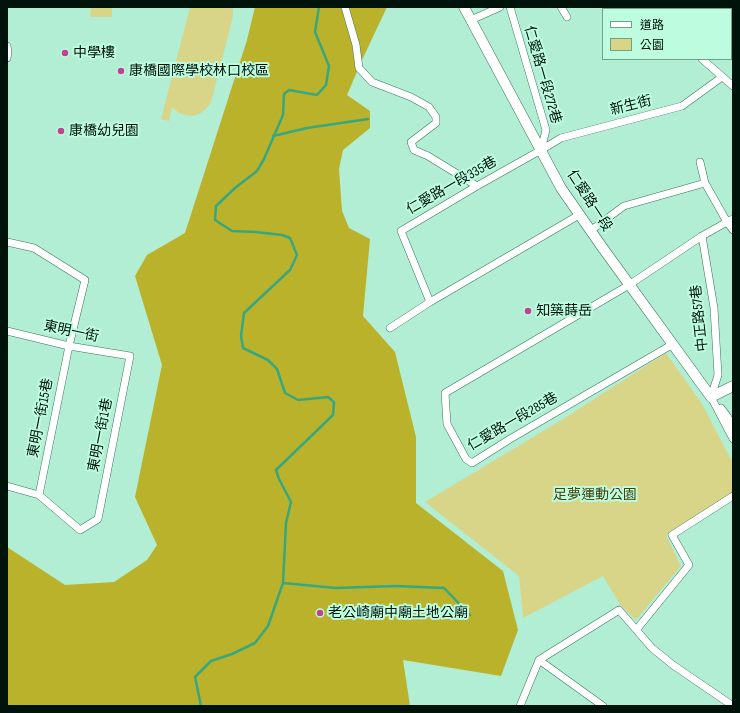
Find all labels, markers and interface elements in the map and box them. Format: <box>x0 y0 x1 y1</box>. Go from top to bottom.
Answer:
legend <box>602 8 732 60</box>
text: 道路 <box>640 18 664 33</box>
street label: 仁愛路一段272巷 <box>520 24 564 126</box>
text: 公園 <box>640 38 664 53</box>
place label: 中學樓 <box>73 45 115 61</box>
marker: 中學樓 <box>60 48 70 58</box>
place label: 康橋國際學校林口校區 <box>129 63 269 79</box>
marker: 康橋國際學校林口校區 <box>116 66 126 76</box>
street label: 新生街 <box>609 93 653 119</box>
place label: 康橋幼兒園 <box>69 123 139 139</box>
marker: 康橋幼兒園 <box>56 126 66 136</box>
street label: 仁愛路一段335巷 <box>404 153 500 219</box>
street label: 仁愛路一段 <box>563 167 615 235</box>
street label: 中正路57巷 <box>688 284 712 352</box>
place label: 知築蒔岳 <box>536 303 592 319</box>
marker: 知築蒔岳 <box>523 306 533 316</box>
street label: 東明一街 <box>42 318 100 346</box>
street label: 東明一街15巷 <box>25 377 57 459</box>
street label: 仁愛路一段285巷 <box>465 389 561 455</box>
street label: 東明一街1巷 <box>86 397 116 473</box>
park label: 足夢運動公園 <box>553 487 637 503</box>
place label: 老公崎廟中廟土地公廟 <box>328 605 468 621</box>
marker: 老公崎廟中廟土地公廟 <box>315 608 325 618</box>

